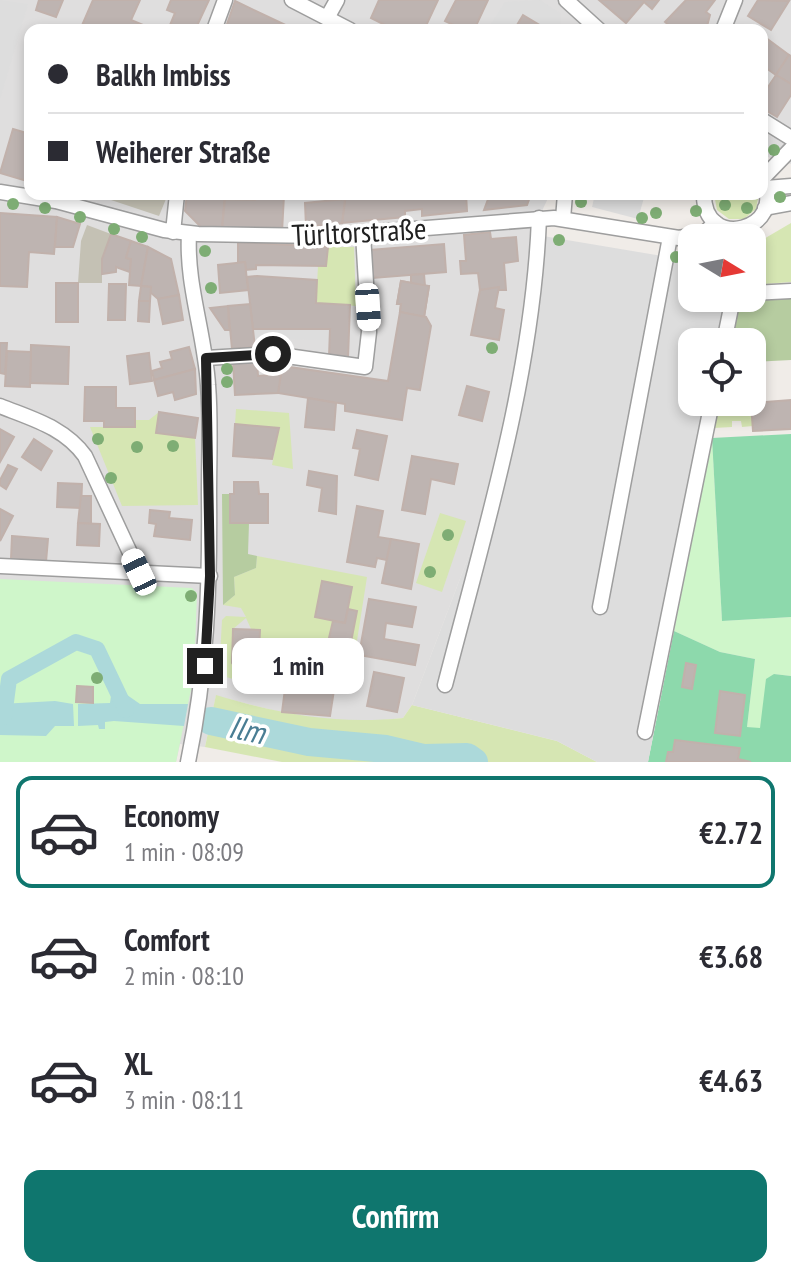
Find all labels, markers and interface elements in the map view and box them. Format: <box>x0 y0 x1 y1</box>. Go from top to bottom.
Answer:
text: Balkh Imbiss <box>96 55 230 94</box>
text: Weiherer Straße <box>96 132 271 171</box>
street label: Türltorstraße <box>291 208 427 254</box>
north arrow <box>678 224 766 312</box>
map controls <box>678 224 766 416</box>
car <box>354 282 382 332</box>
button: locate <box>678 328 766 416</box>
route start <box>255 336 291 372</box>
car <box>118 545 160 599</box>
callout: 1 min <box>233 638 365 694</box>
route end <box>187 648 223 684</box>
text: 1 min <box>272 649 324 682</box>
water label: Ilm <box>225 705 271 754</box>
icon: car <box>28 796 100 868</box>
text: Economy <box>124 796 219 835</box>
text: €2.72 <box>699 813 763 852</box>
text: 1 min · 08:09 <box>124 835 244 868</box>
icon: car <box>28 920 100 992</box>
text: Comfort <box>124 920 210 959</box>
text: €3.68 <box>699 937 763 976</box>
text: 2 min · 08:10 <box>124 959 244 992</box>
icon: car <box>28 1044 100 1116</box>
text: XL <box>124 1044 153 1083</box>
text: €4.63 <box>699 1061 763 1100</box>
text: 3 min · 08:11 <box>124 1083 244 1116</box>
button: Confirm <box>24 1170 767 1262</box>

